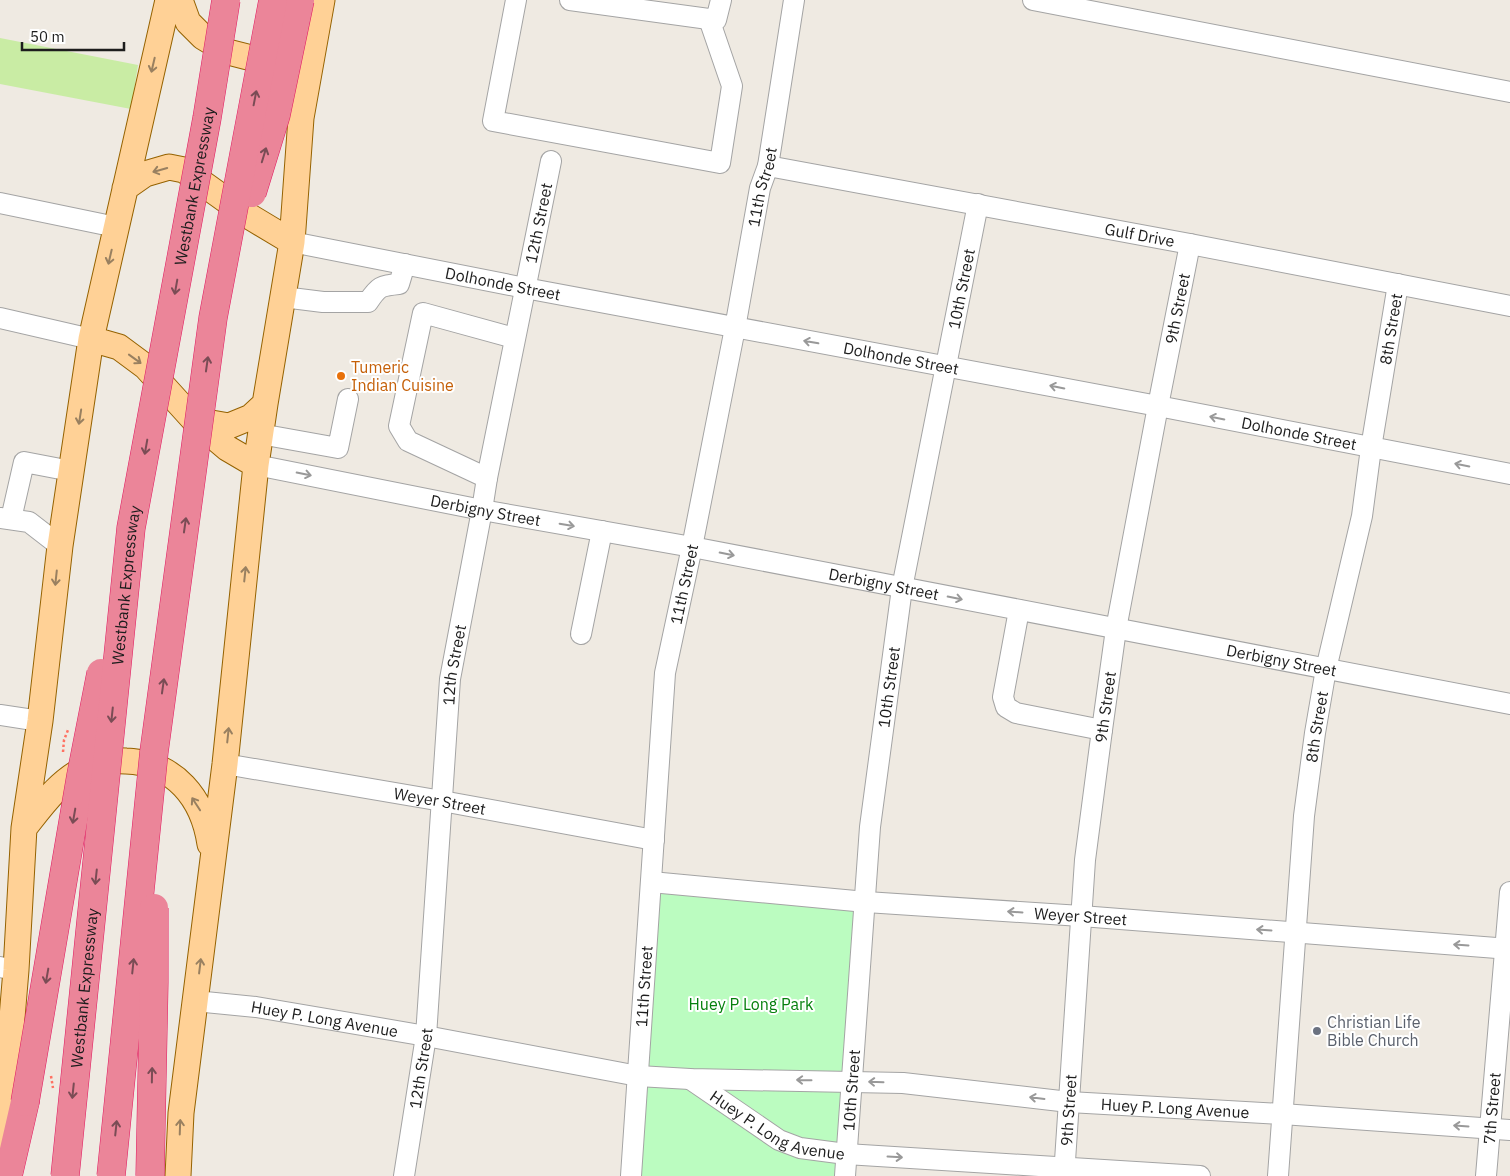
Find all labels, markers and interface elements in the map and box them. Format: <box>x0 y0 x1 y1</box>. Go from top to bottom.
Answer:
scale bar <box>22 20 125 52</box>
text: 50 m <box>30 27 65 46</box>
one-way arrow <box>148 56 157 72</box>
one-way arrow <box>250 91 260 107</box>
street label: Westbank Expressway <box>170 106 219 267</box>
street label: 11th Street <box>743 146 781 228</box>
one-way arrow <box>259 147 269 163</box>
one-way arrow <box>153 165 169 175</box>
street label: 12th Street <box>521 181 556 265</box>
street label: Gulf Drive <box>1103 218 1176 251</box>
street label: 10th Street <box>943 247 979 331</box>
one-way arrow <box>105 249 114 265</box>
street label: Dolhonde Street <box>444 262 562 304</box>
street label: 9th Street <box>1160 271 1194 346</box>
one-way arrow <box>170 278 180 294</box>
street label: 8th Street <box>1375 292 1406 366</box>
one-way arrow <box>804 337 820 346</box>
street label: Dolhonde Street <box>842 338 960 379</box>
one-way arrow <box>128 354 142 364</box>
one-way arrow <box>202 356 212 372</box>
place label: Tumeric Indian Cuisine <box>351 357 454 395</box>
marker: Tumeric Indian Cuisine <box>335 370 347 382</box>
one-way arrow <box>1049 382 1065 392</box>
one-way arrow <box>74 408 84 424</box>
one-way arrow <box>1209 412 1225 422</box>
street label: Dolhonde Street <box>1240 412 1358 454</box>
one-way arrow <box>141 438 151 454</box>
one-way arrow <box>1454 460 1470 470</box>
one-way arrow <box>296 470 312 480</box>
street label: Derbigny Street <box>429 490 542 530</box>
street label: Westbank Expressway <box>107 504 145 666</box>
one-way arrow <box>180 517 190 533</box>
one-way arrow <box>558 520 574 530</box>
street label: 11th Street <box>666 542 702 626</box>
one-way arrow <box>718 549 734 559</box>
street label: Derbigny Street <box>827 563 941 604</box>
one-way arrow <box>240 566 250 582</box>
one-way arrow <box>51 569 61 585</box>
one-way arrow <box>947 593 963 603</box>
street label: 12th Street <box>438 623 470 706</box>
street label: Derbigny Street <box>1225 640 1338 681</box>
street label: 10th Street <box>873 645 904 729</box>
street label: 9th Street <box>1090 670 1120 744</box>
one-way arrow <box>159 678 169 694</box>
street label: 8th Street <box>1301 690 1332 764</box>
one-way arrow <box>107 707 117 723</box>
one-way arrow <box>223 728 233 744</box>
street label: Weyer Street <box>392 783 487 819</box>
one-way arrow <box>190 797 200 811</box>
one-way arrow <box>68 807 78 823</box>
one-way arrow <box>91 869 101 885</box>
street label: Weyer Street <box>1034 903 1128 930</box>
street label: Westbank Expressway <box>66 907 102 1069</box>
one-way arrow <box>1007 907 1023 916</box>
one-way arrow <box>1257 926 1273 935</box>
one-way arrow <box>1454 941 1470 950</box>
street label: 11th Street <box>631 945 657 1028</box>
one-way arrow <box>128 958 137 974</box>
one-way arrow <box>195 958 205 974</box>
one-way arrow <box>41 967 51 983</box>
park label: Huey P Long Park <box>689 994 814 1014</box>
street label: Huey P. Long Avenue <box>250 996 400 1041</box>
place label: Christian Life Bible Church <box>1327 1012 1421 1050</box>
marker: Christian Life Bible Church <box>1311 1025 1323 1037</box>
street label: 12th Street <box>405 1027 437 1110</box>
street label: 10th Street <box>838 1049 864 1132</box>
one-way arrow <box>147 1067 157 1084</box>
street label: 7th Street <box>1479 1072 1505 1145</box>
street label: 9th Street <box>1056 1074 1081 1147</box>
one-way arrow <box>796 1075 812 1085</box>
one-way arrow <box>868 1077 884 1086</box>
one-way arrow <box>69 1083 78 1099</box>
street label: Huey P. Long Avenue <box>706 1086 846 1164</box>
one-way arrow <box>1030 1093 1046 1103</box>
street label: Huey P. Long Avenue <box>1100 1094 1250 1122</box>
one-way arrow <box>111 1120 121 1136</box>
one-way arrow <box>176 1120 185 1136</box>
one-way arrow <box>1454 1122 1470 1131</box>
one-way arrow <box>887 1153 903 1162</box>

